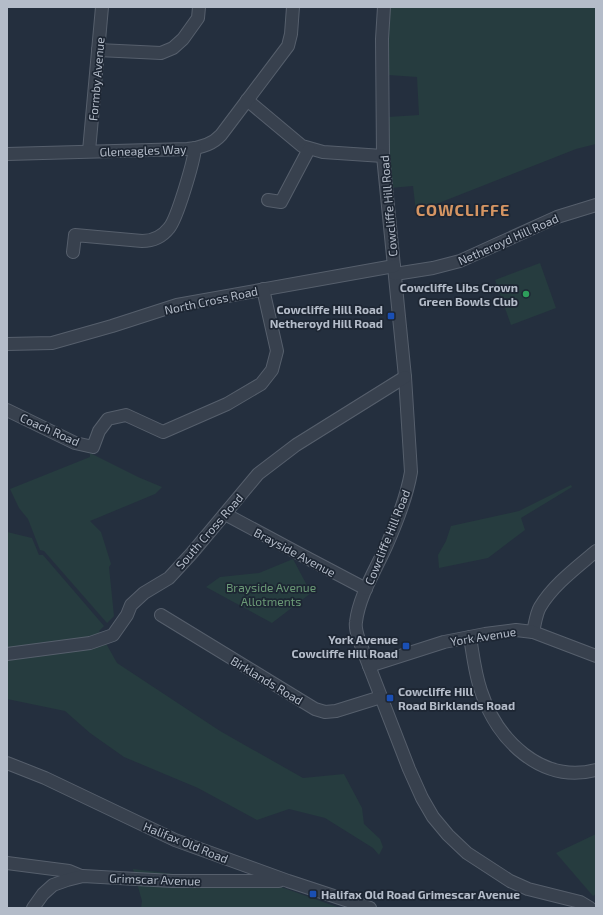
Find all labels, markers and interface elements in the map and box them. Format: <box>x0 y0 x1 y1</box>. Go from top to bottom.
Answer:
street label: Formby Avenue <box>85 37 107 121</box>
street label: Gleneagles Way <box>99 141 187 159</box>
street label: Cowcliffe Hill Road <box>377 155 399 257</box>
district label: COWCLIFFE <box>416 200 510 219</box>
street label: Netheroyd Hill Road <box>456 211 560 267</box>
place label: Cowcliffe Libs Crown Green Bowls Club <box>400 280 518 308</box>
street label: North Cross Road <box>163 283 259 317</box>
marker: Cowcliffe Libs Crown Green Bowls Club <box>521 289 531 299</box>
place label: Cowcliffe Hill Road Netheroyd Hill Road <box>270 302 383 331</box>
marker: Cowcliffe Hill Road Netheroyd Hill Road <box>386 311 396 321</box>
street label: Coach Road <box>18 410 82 448</box>
street label: Cowcliffe Hill Road <box>361 487 413 587</box>
street label: South Cross Road <box>172 490 246 572</box>
street label: Brayside Avenue <box>252 525 338 579</box>
park label: Brayside Avenue Allotments <box>226 580 316 608</box>
street label: York Avenue <box>449 624 517 648</box>
place label: York Avenue Cowcliffe Hill Road <box>291 632 398 660</box>
marker: York Avenue Cowcliffe Hill Road <box>401 641 411 651</box>
street label: Birklands Road <box>228 653 306 707</box>
place label: Cowcliffe Hill Road Birklands Road <box>398 684 515 712</box>
marker: Cowcliffe Hill Road Birklands Road <box>385 693 395 703</box>
street label: Halifax Old Road <box>142 819 230 865</box>
street label: Grimscar Avenue <box>109 870 201 888</box>
place label: Halifax Old Road Grimescar Avenue <box>321 887 520 901</box>
marker: Halifax Old Road Grimescar Avenue <box>308 889 318 899</box>

